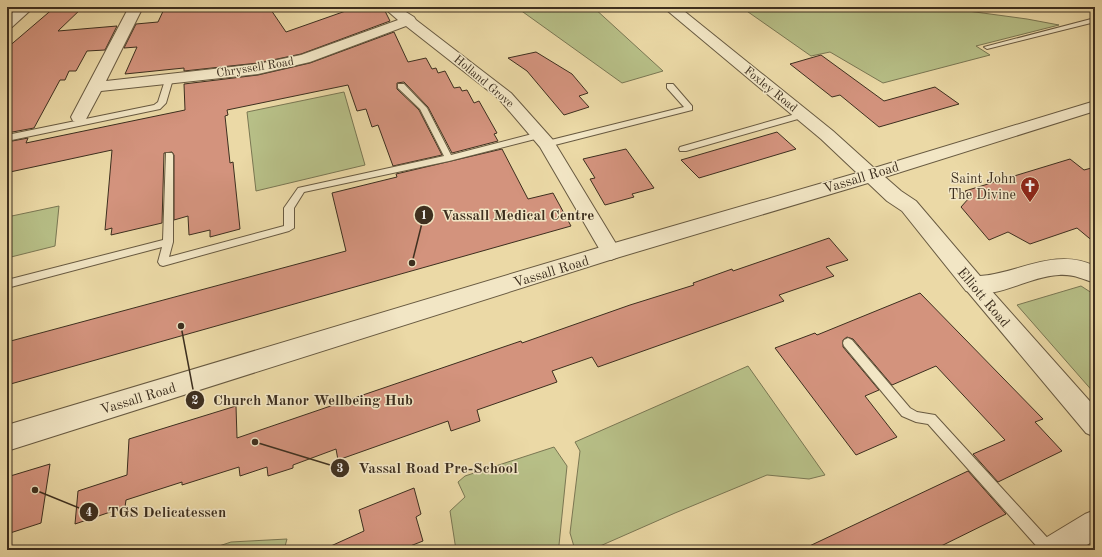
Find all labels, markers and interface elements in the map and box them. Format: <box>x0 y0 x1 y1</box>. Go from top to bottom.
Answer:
street label: Holland Grove <box>451 53 516 111</box>
street label: Chryssell Road <box>216 56 295 80</box>
street label: Foxley Road <box>742 65 799 115</box>
street label: Vassall Road <box>822 160 901 196</box>
place label: Saint John The Divine <box>948 172 1016 202</box>
church icon: Saint John The Divine <box>1019 175 1041 203</box>
callout: Vassall Medical Centre <box>414 202 602 229</box>
text: Vassall Medical Centre <box>442 209 594 224</box>
text: 1 <box>421 210 427 222</box>
street label: Vassall Road <box>512 254 591 290</box>
street label: Elliott Road <box>954 265 1012 330</box>
street label: Vassall Road <box>99 381 178 417</box>
callout: Church Manor Wellbeing Hub <box>185 386 421 413</box>
text: Church Manor Wellbeing Hub <box>213 394 413 409</box>
text: 2 <box>192 395 199 407</box>
callout: Vassal Road Pre-School <box>330 455 526 482</box>
text: Vassal Road Pre-School <box>358 462 518 477</box>
text: 3 <box>337 463 344 475</box>
callout: TGS Delicatessen <box>79 498 234 525</box>
text: TGS Delicatessen <box>108 506 226 521</box>
text: 4 <box>86 507 93 519</box>

